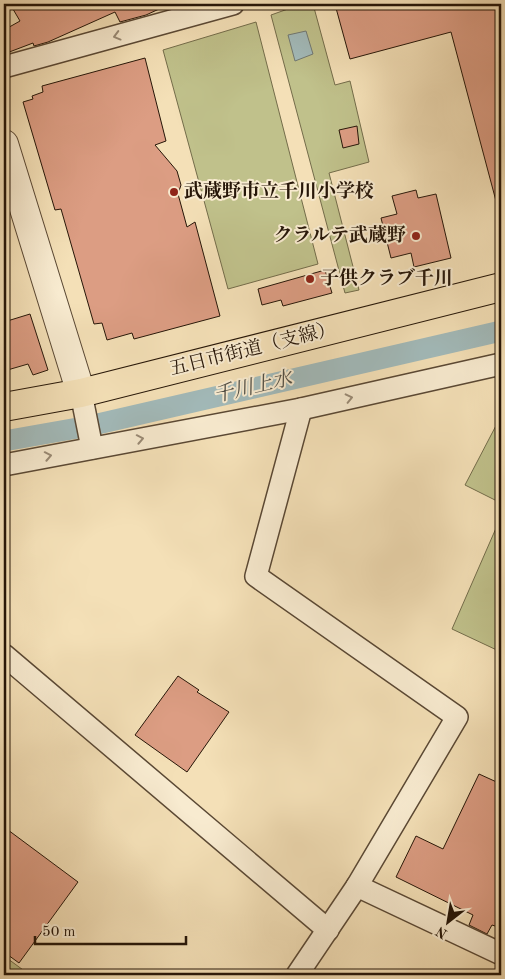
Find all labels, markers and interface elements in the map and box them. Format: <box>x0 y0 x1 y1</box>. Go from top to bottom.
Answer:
one-way arrow <box>113 30 122 40</box>
place label: 武蔵野市立千川小学校 <box>184 180 374 202</box>
marker: 武蔵野市立千川小学校 <box>168 186 180 198</box>
place label: クラルテ武蔵野 <box>274 224 406 246</box>
marker: クラルテ武蔵野 <box>410 230 422 242</box>
place label: 子供クラブ千川 <box>320 268 453 289</box>
marker: 子供クラブ千川 <box>304 273 316 285</box>
street label: 五日市街道（支線） <box>167 317 338 380</box>
water label: 千川上水 <box>211 367 296 407</box>
one-way arrow <box>344 393 353 404</box>
one-way arrow <box>135 434 144 444</box>
one-way arrow <box>43 451 52 462</box>
north arrow <box>422 896 472 946</box>
scale bar <box>35 914 186 946</box>
text: N <box>433 923 450 941</box>
text: 50 m <box>42 925 76 940</box>

